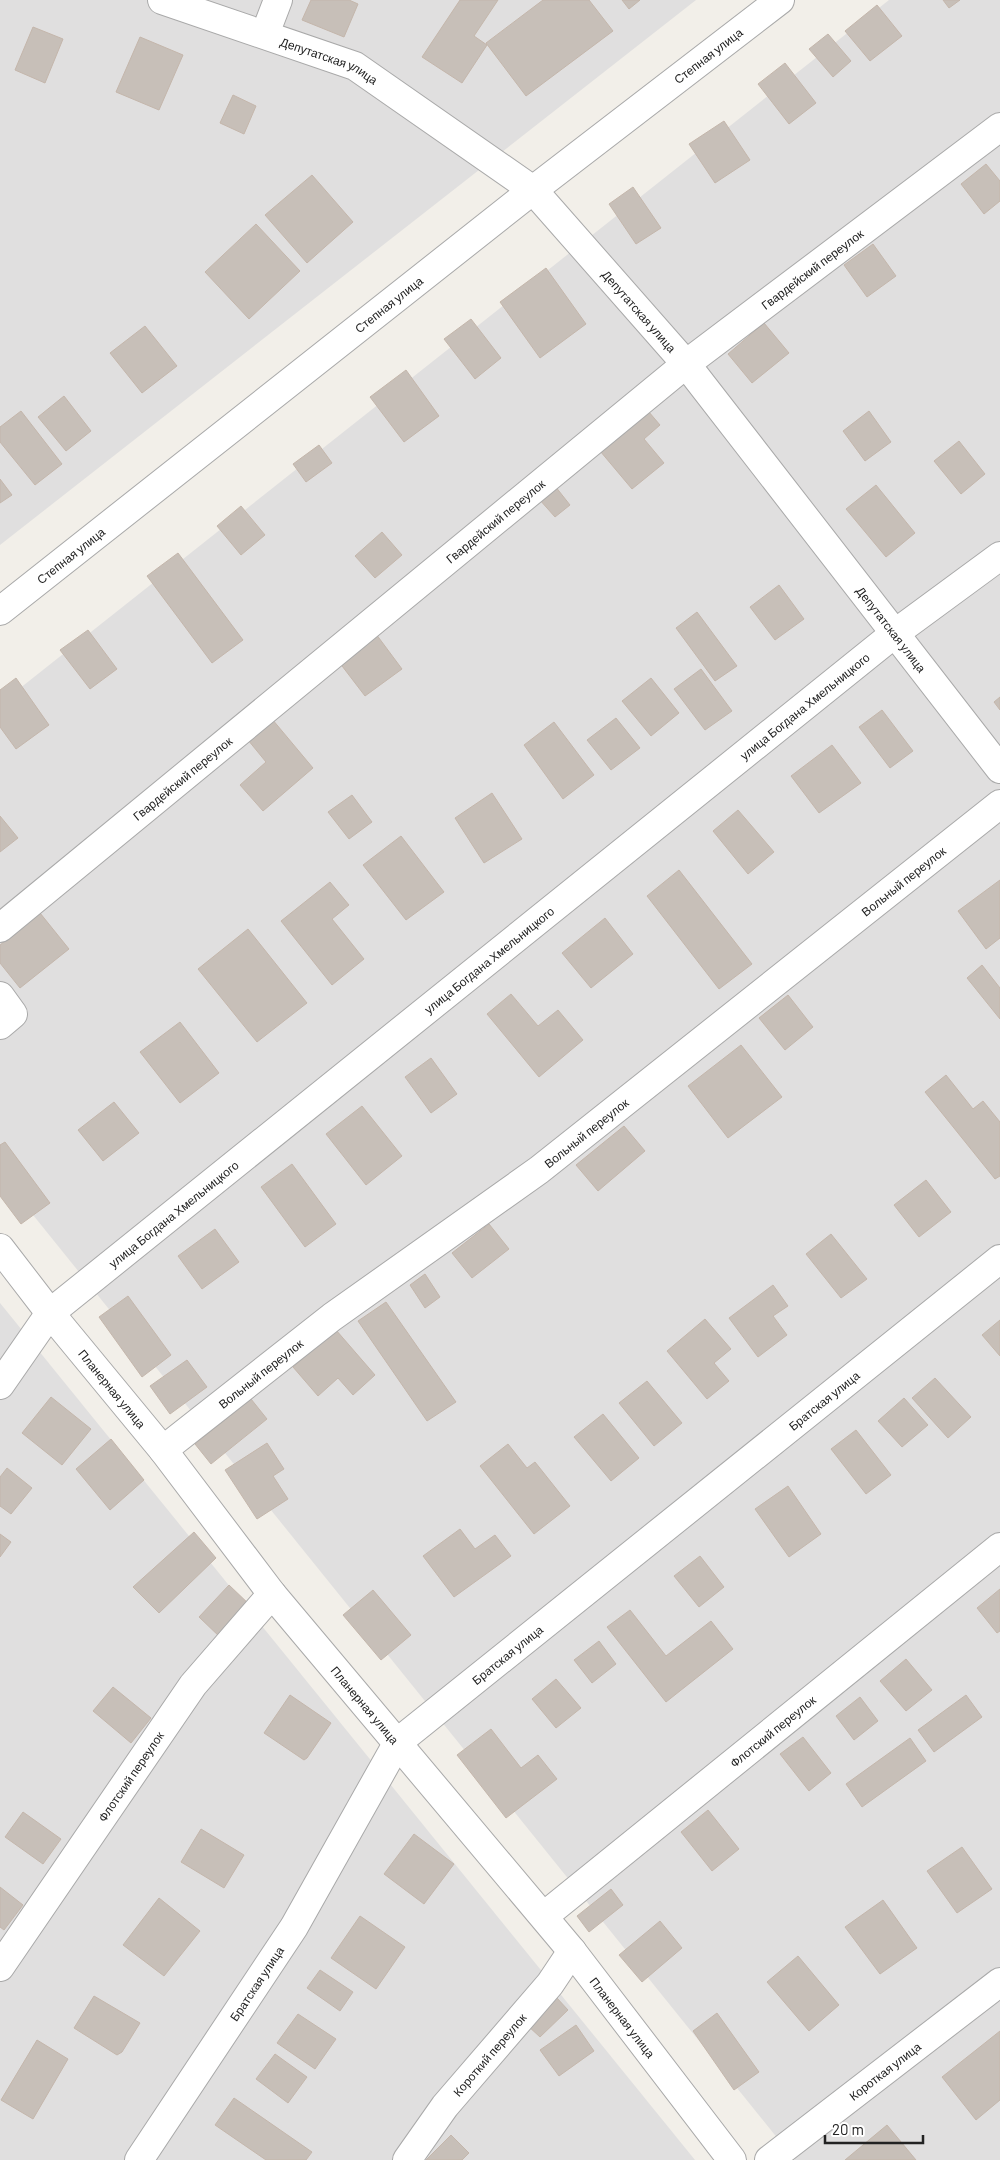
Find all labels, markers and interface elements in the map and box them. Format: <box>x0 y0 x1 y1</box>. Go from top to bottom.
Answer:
street label: Степная улица <box>671 24 745 86</box>
street label: Депутатская улица <box>278 34 381 87</box>
street label: Гвардейский переулок <box>758 226 866 312</box>
street label: Депутатская улица <box>599 267 679 355</box>
street label: Степная улица <box>352 273 425 335</box>
street label: Гвардейский переулок <box>443 476 548 566</box>
street label: Степная улица <box>34 524 108 586</box>
street label: Депутатская улица <box>853 583 929 675</box>
street label: улица Богдана Хмельницкого <box>737 650 872 763</box>
street label: Гвардейский переулок <box>130 733 235 823</box>
street label: Вольный переулок <box>858 843 949 918</box>
street label: улица Богдана Хмельницкого <box>421 903 557 1017</box>
street label: Вольный переулок <box>541 1095 631 1170</box>
street label: улица Богдана Хмельницкого <box>106 1157 241 1271</box>
street label: Вольный переулок <box>216 1335 306 1411</box>
street label: Планерная улица <box>76 1346 149 1431</box>
street label: Братская улица <box>786 1368 862 1433</box>
street label: Братская улица <box>469 1622 545 1687</box>
street label: Планерная улица <box>328 1663 402 1747</box>
street label: Флотский переулок <box>727 1692 819 1770</box>
street label: Флотский переулок <box>95 1728 167 1824</box>
street label: Братская улица <box>227 1943 286 2023</box>
street label: Планерная улица <box>588 1974 658 2061</box>
street label: Короткий переулок <box>450 2010 529 2099</box>
street label: Короткая улица <box>846 2039 923 2103</box>
scale bar <box>825 2112 922 2144</box>
text: 20 m <box>832 2120 864 2138</box>

